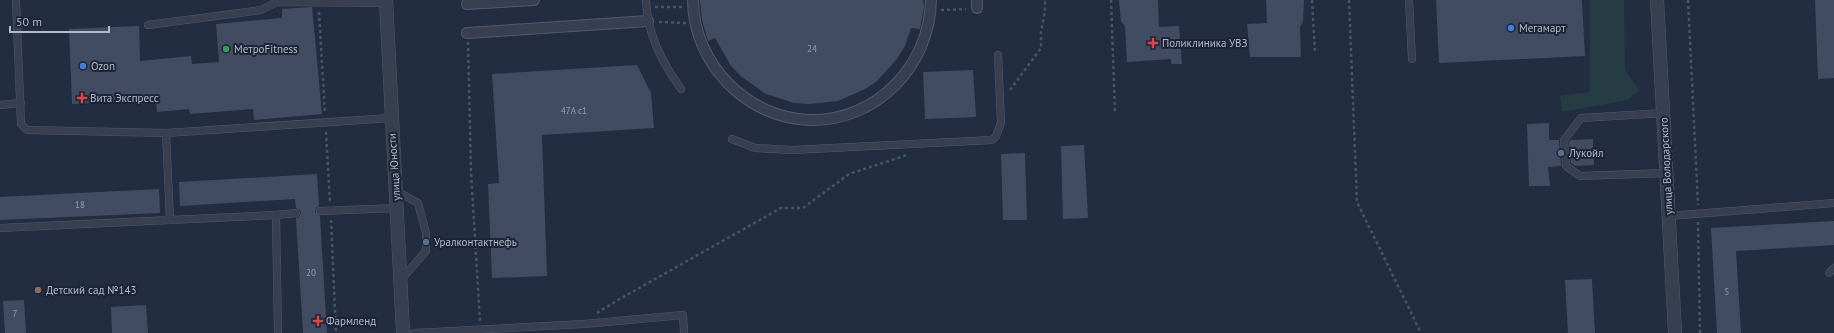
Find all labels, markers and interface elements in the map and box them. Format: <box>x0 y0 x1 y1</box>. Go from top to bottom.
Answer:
scale bar <box>10 8 109 34</box>
text: 50 m <box>16 14 42 29</box>
place label: Мегамарт <box>1519 21 1566 35</box>
marker: Мегамарт <box>1506 23 1516 33</box>
place label: Поликлиника УВЗ <box>1162 36 1248 50</box>
marker: Поликлиника УВЗ <box>1147 37 1159 49</box>
place label: МетроFitness <box>234 42 298 56</box>
house number: 24 <box>807 43 817 54</box>
marker: МетроFitness <box>221 44 231 54</box>
place label: Ozon <box>91 59 115 73</box>
marker: Ozon <box>78 61 88 71</box>
place label: Вита Экспресс <box>90 91 159 105</box>
marker: Вита Экспресс <box>77 93 87 103</box>
house number: 47А с1 <box>561 105 587 116</box>
street label: улица Володарского <box>1656 117 1676 215</box>
street label: улица Юности <box>385 133 403 201</box>
place label: Лукойл <box>1568 146 1604 160</box>
marker: Лукойл <box>1556 148 1566 158</box>
house number: 18 <box>75 199 85 210</box>
place label: Уралконтактнефь <box>434 235 517 249</box>
marker: Уралконтактнефь <box>421 237 431 247</box>
house number: 20 <box>306 267 316 278</box>
place label: Детский сад №143 <box>46 283 137 297</box>
marker: Детский сад №143 <box>33 285 43 295</box>
house number: 5 <box>1725 286 1730 297</box>
house number: 7 <box>13 308 18 319</box>
place label: Фармленд <box>326 314 376 328</box>
marker: Фармленд <box>313 316 323 326</box>

